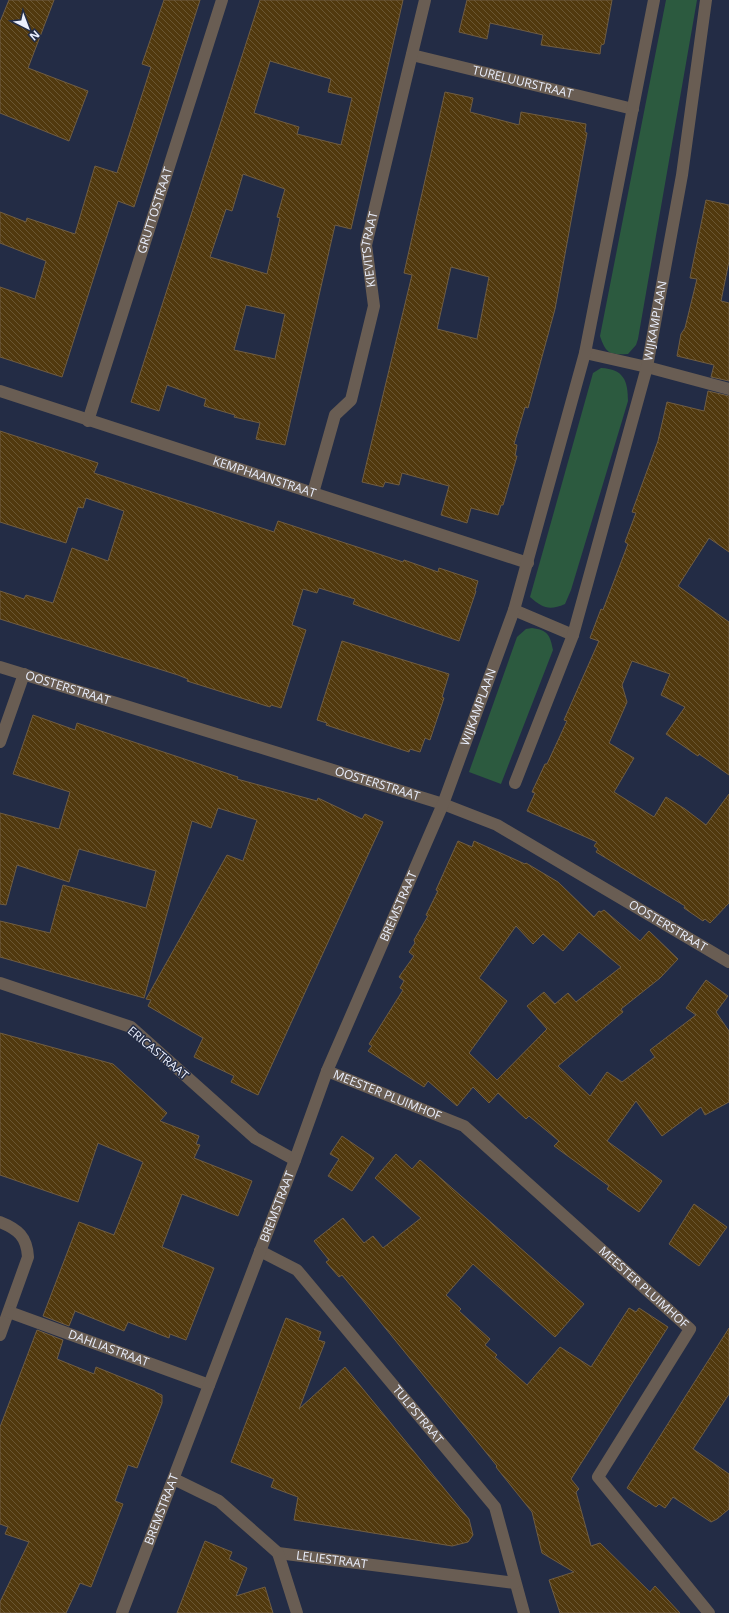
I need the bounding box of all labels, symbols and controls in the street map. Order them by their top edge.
north arrow [8,8,48,48]
text: N [27,27,43,44]
street label: TURELUURSTRAAT [471,61,575,102]
street label: GRUTTOSTRAAT [133,164,176,256]
street label: KIEVITSTRAAT [357,209,382,289]
street label: WIJKAMPLAAN [639,279,671,362]
street label: KEMPHAANSTRAAT [211,452,319,501]
street label: OOSTERSTRAAT [23,666,113,709]
street label: WIJKAMPLAAN [456,666,500,748]
street label: OOSTERSTRAAT [333,762,423,805]
street label: BREMSTRAAT [375,868,421,944]
street label: OOSTERSTRAAT [626,896,711,955]
street label: ERICASTRAAT [124,1022,193,1083]
street label: MEESTER PLUIMHOF [331,1065,444,1124]
street label: BREMSTRAAT [255,1168,298,1245]
street label: MEESTER PLUIMHOF [595,1242,692,1332]
street label: DAHLIASTRAAT [66,1325,152,1371]
street label: TULPSTRAAT [389,1381,448,1447]
street label: BREMSTRAAT [140,1471,183,1547]
street label: LELIESTRAAT [295,1546,369,1572]

